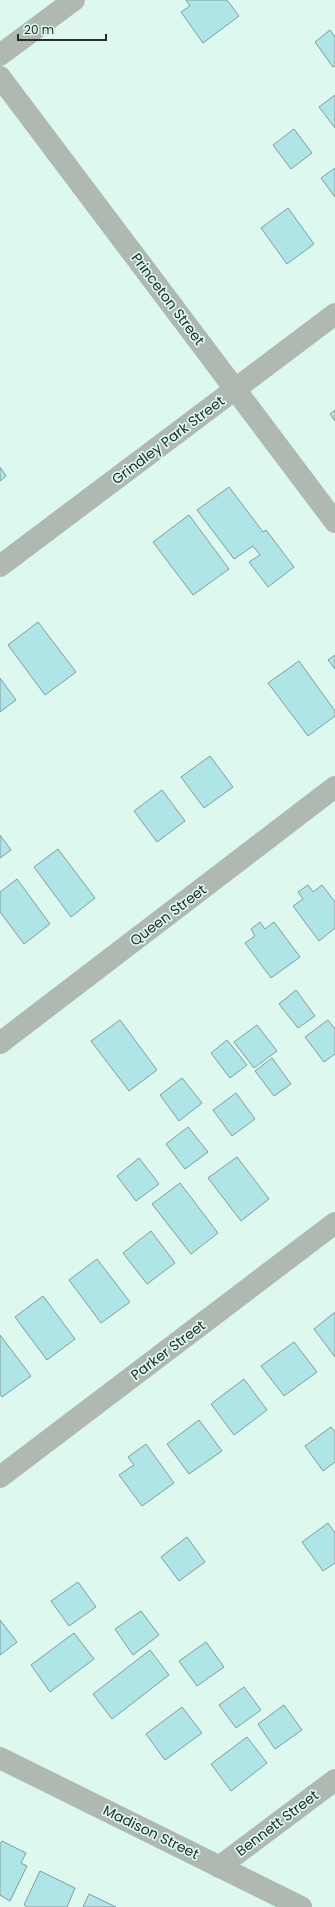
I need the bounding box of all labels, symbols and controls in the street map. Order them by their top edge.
scale bar [18,16,106,42]
text: 20 m [24,21,54,38]
street label: Princeton Street [127,249,209,349]
street label: Grindley Park Street [107,391,229,489]
street label: Queen Street [126,880,210,950]
street label: Parker Street [127,1315,209,1385]
street label: Bennett Street [232,1785,322,1861]
street label: Madison Street [100,1800,202,1864]

